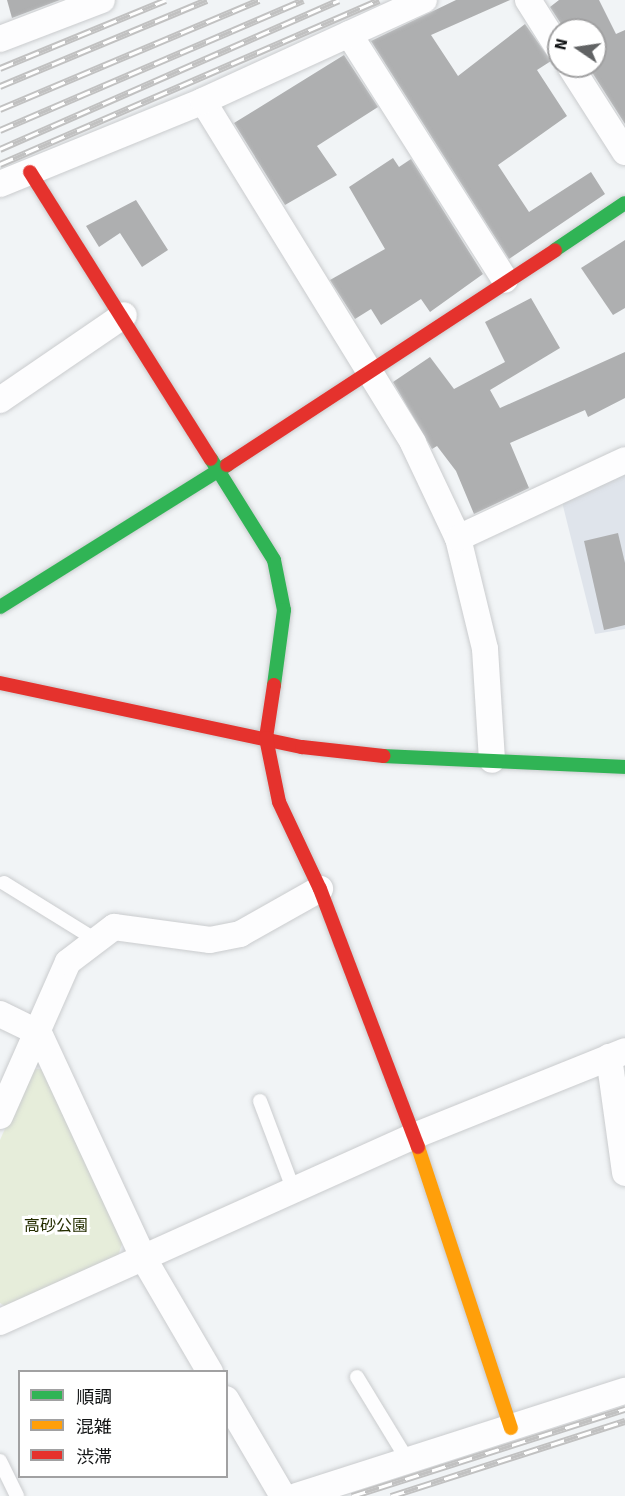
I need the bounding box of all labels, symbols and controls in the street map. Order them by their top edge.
north arrow [547,18,607,78]
text: N [550,37,572,52]
park label: 高砂公園 [24,1216,88,1236]
legend [18,1370,228,1478]
text: 順調 [76,1386,112,1408]
text: 混雑 [76,1416,112,1438]
text: 渋滞 [76,1446,112,1468]

